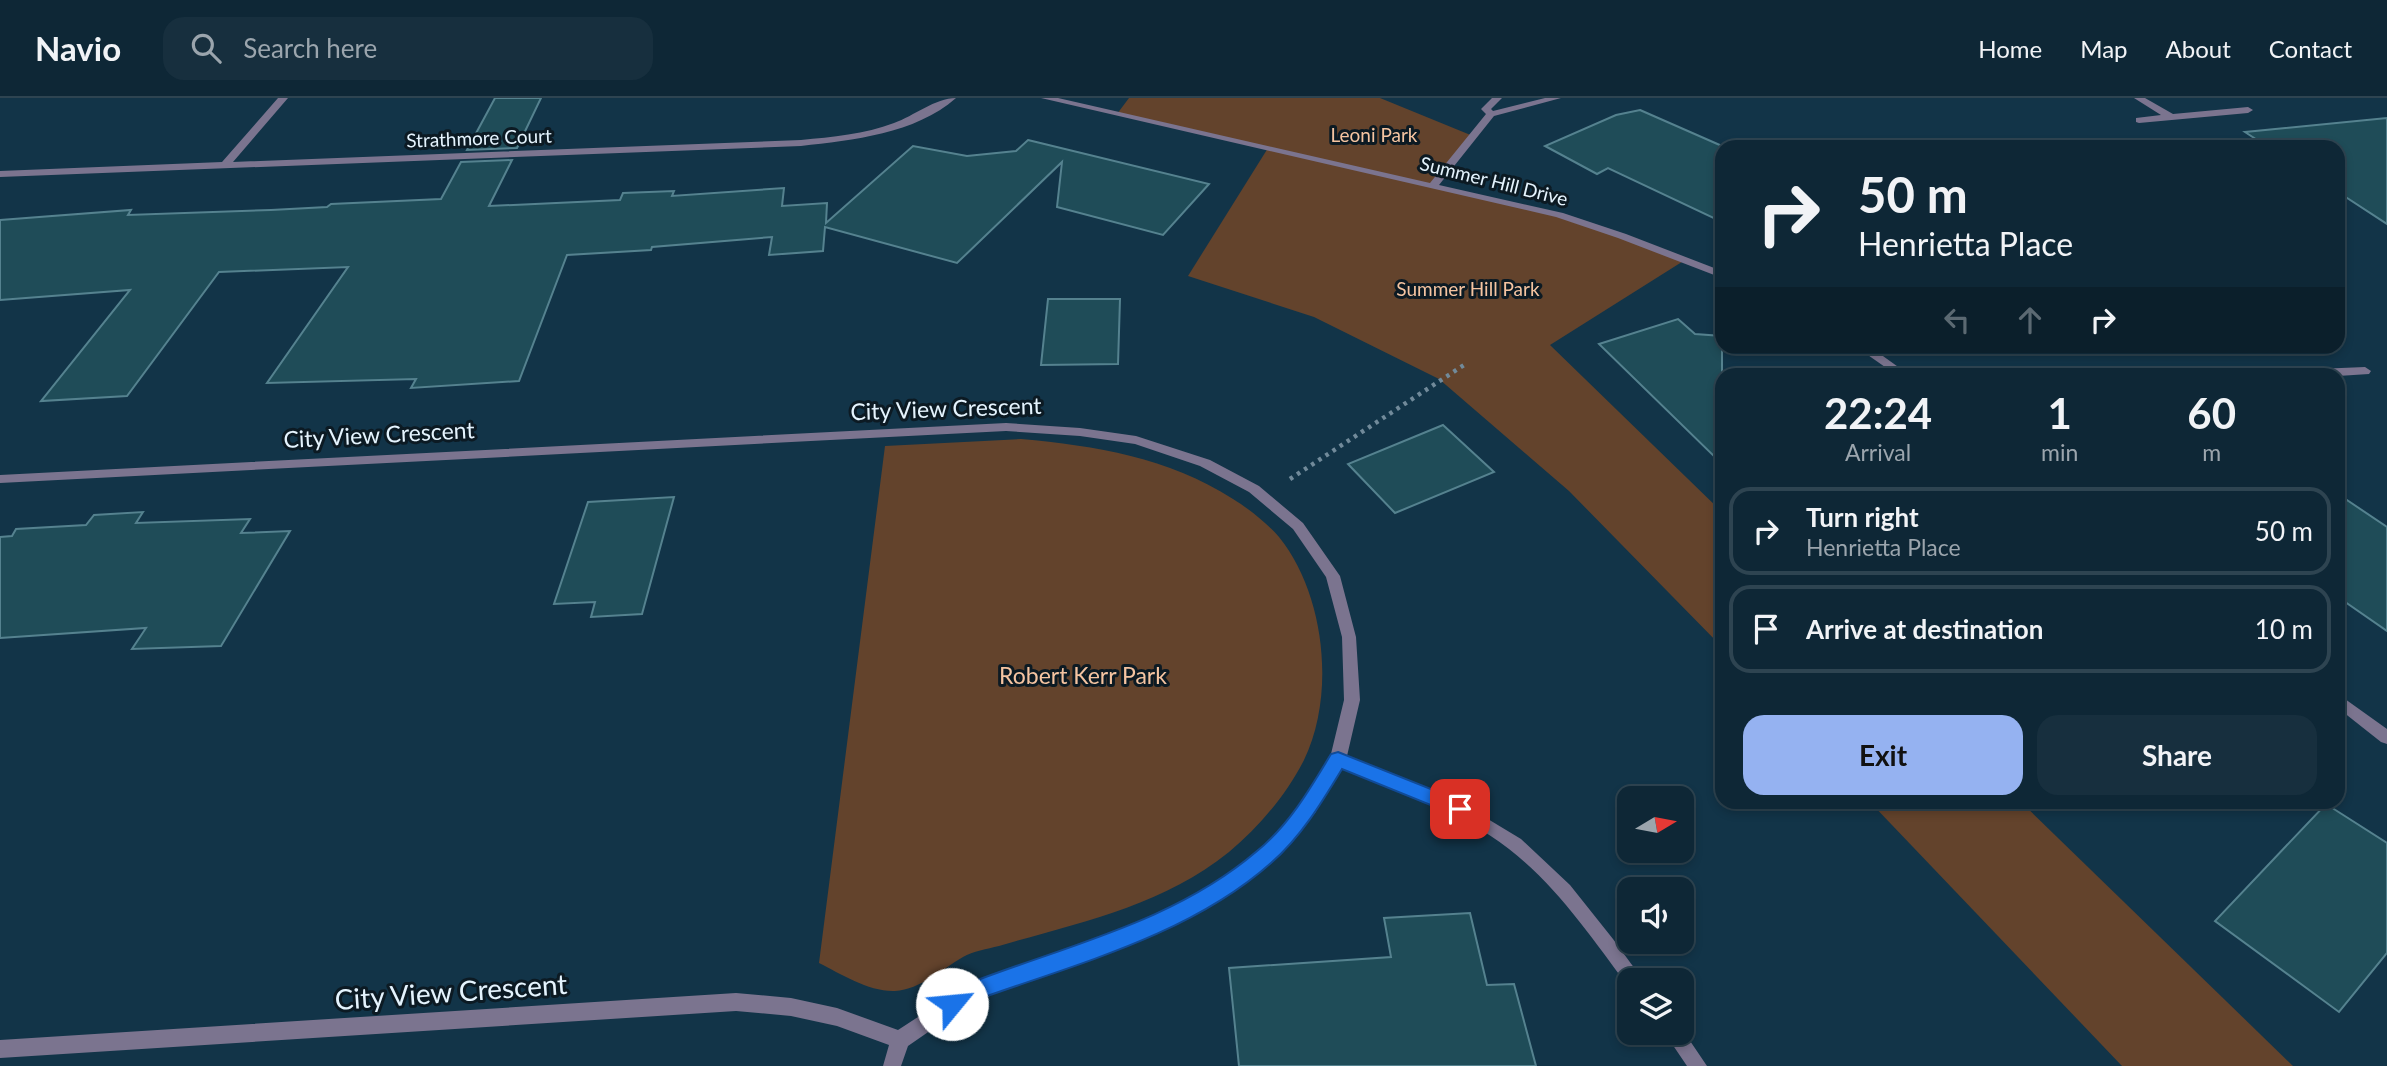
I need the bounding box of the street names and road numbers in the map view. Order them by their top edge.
street label: Strathmore Court [406,123,552,152]
street label: Summer Hill Drive [1418,151,1570,210]
street label: City View Crescent [850,391,1043,425]
street label: City View Crescent [283,415,476,453]
street label: City View Crescent [334,966,568,1016]

